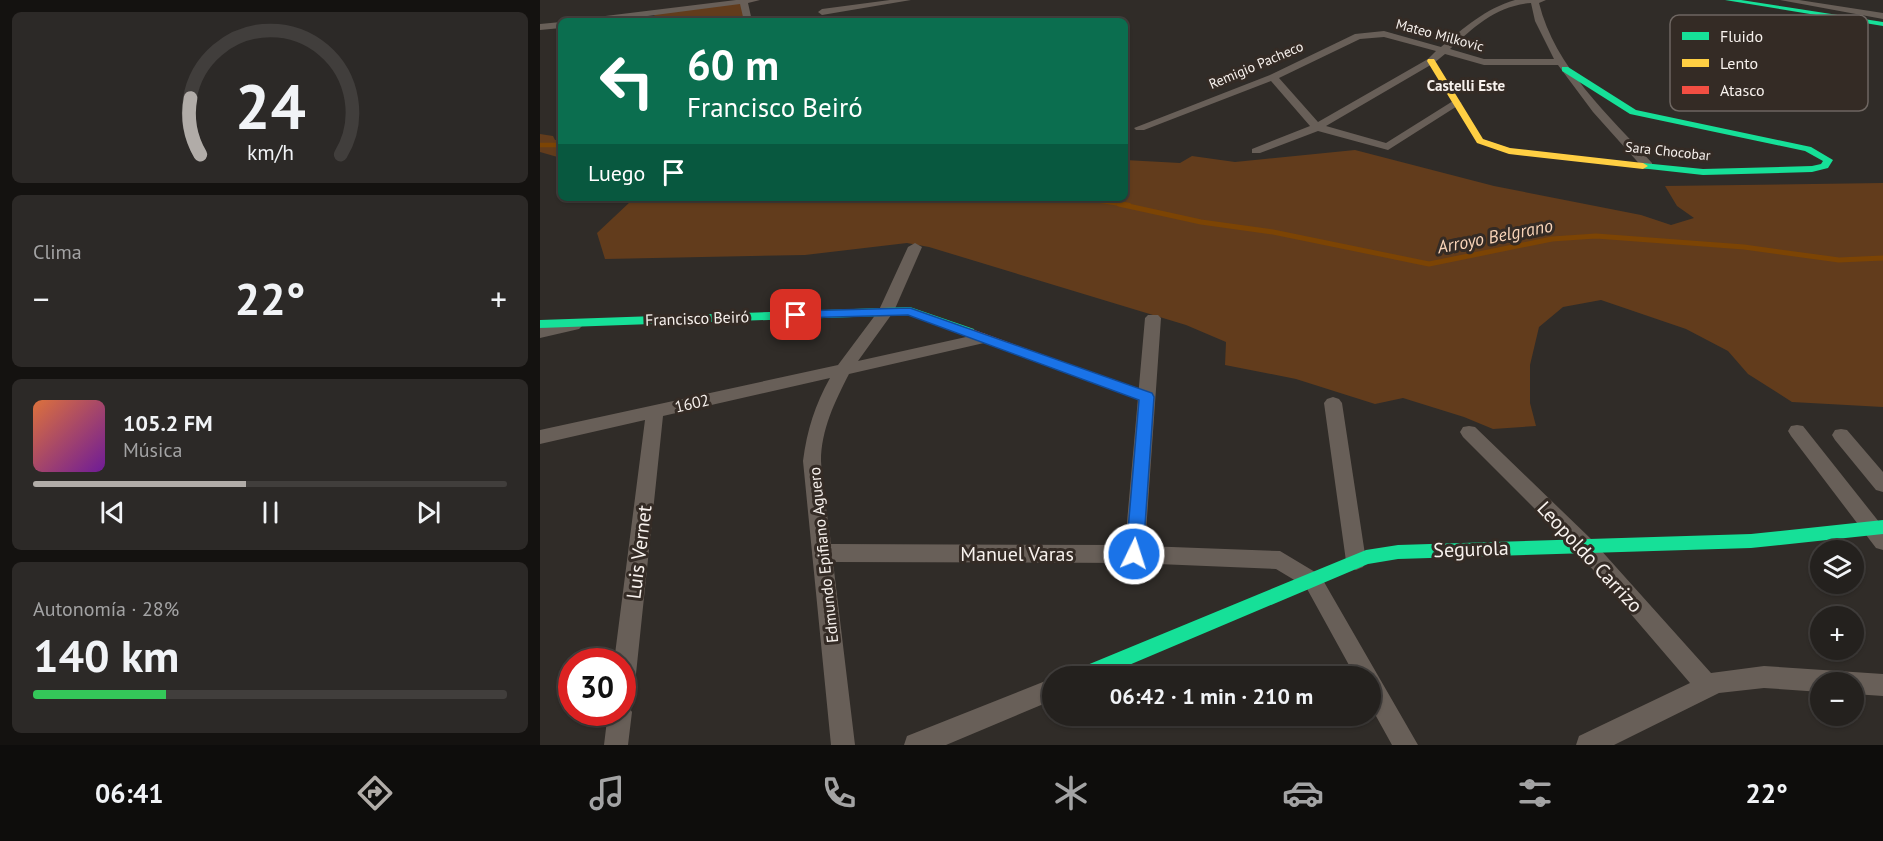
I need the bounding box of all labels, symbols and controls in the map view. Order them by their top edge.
street label: Mateo Milkovic [1394,15,1486,55]
legend [1670,15,1868,111]
text: Fluido [1720,26,1763,46]
text: 60 m [687,37,779,92]
street label: Remigio Pacheco [1206,37,1306,93]
icon: left [588,42,666,120]
text: Lento [1720,53,1758,73]
text: 24 [235,65,305,146]
district label: Castelli Este [1427,76,1506,95]
text: Atasco [1720,80,1765,100]
text: Francisco Beiró [687,90,863,124]
text: km/h [246,138,293,166]
street label: Sara Chocobar [1624,138,1712,164]
icon: arrive [657,156,690,189]
text: Luego [588,159,645,187]
water label: Arroyo Belgrano [1434,214,1555,259]
text: Clima [33,239,82,265]
text: 22° [235,269,305,327]
text: − [33,277,50,320]
text: + [490,277,507,320]
pin [770,289,821,340]
icon: arrive [779,298,812,331]
street label: Francisco Beiró [645,306,749,330]
street label: 1602 [673,389,711,417]
text: 105.2 FM [123,409,213,437]
text: Música [123,437,182,463]
street label: Edmundo Epifiano Aguero [804,466,842,644]
icon: previous [96,496,129,529]
icon: pause [254,496,287,529]
icon: next [412,496,445,529]
street label: Leopoldo Carrizo [1532,496,1648,618]
street label: Luis Vernet [620,503,658,600]
position arrow [1102,522,1166,586]
street label: Segurola [1433,535,1509,563]
map controls [1810,540,1864,726]
button: layers [1810,540,1864,594]
street label: Manuel Varas [960,541,1074,567]
text: Autonomía · 28% [33,596,179,622]
button: + [1810,606,1864,660]
text: 140 km [33,626,179,684]
speed limit sign: 30 [558,648,636,726]
button: − [1810,672,1864,726]
text: 06:42 · 1 min · 210 m [1110,682,1313,710]
icon: directions [354,772,396,814]
icon: music [586,772,628,814]
icon: phone [818,772,860,814]
icon: climate [1050,772,1092,814]
icon: car [1282,772,1324,814]
icon: filters [1514,772,1556,814]
text: 06:41 [95,776,164,810]
text: 22° [1746,776,1788,810]

